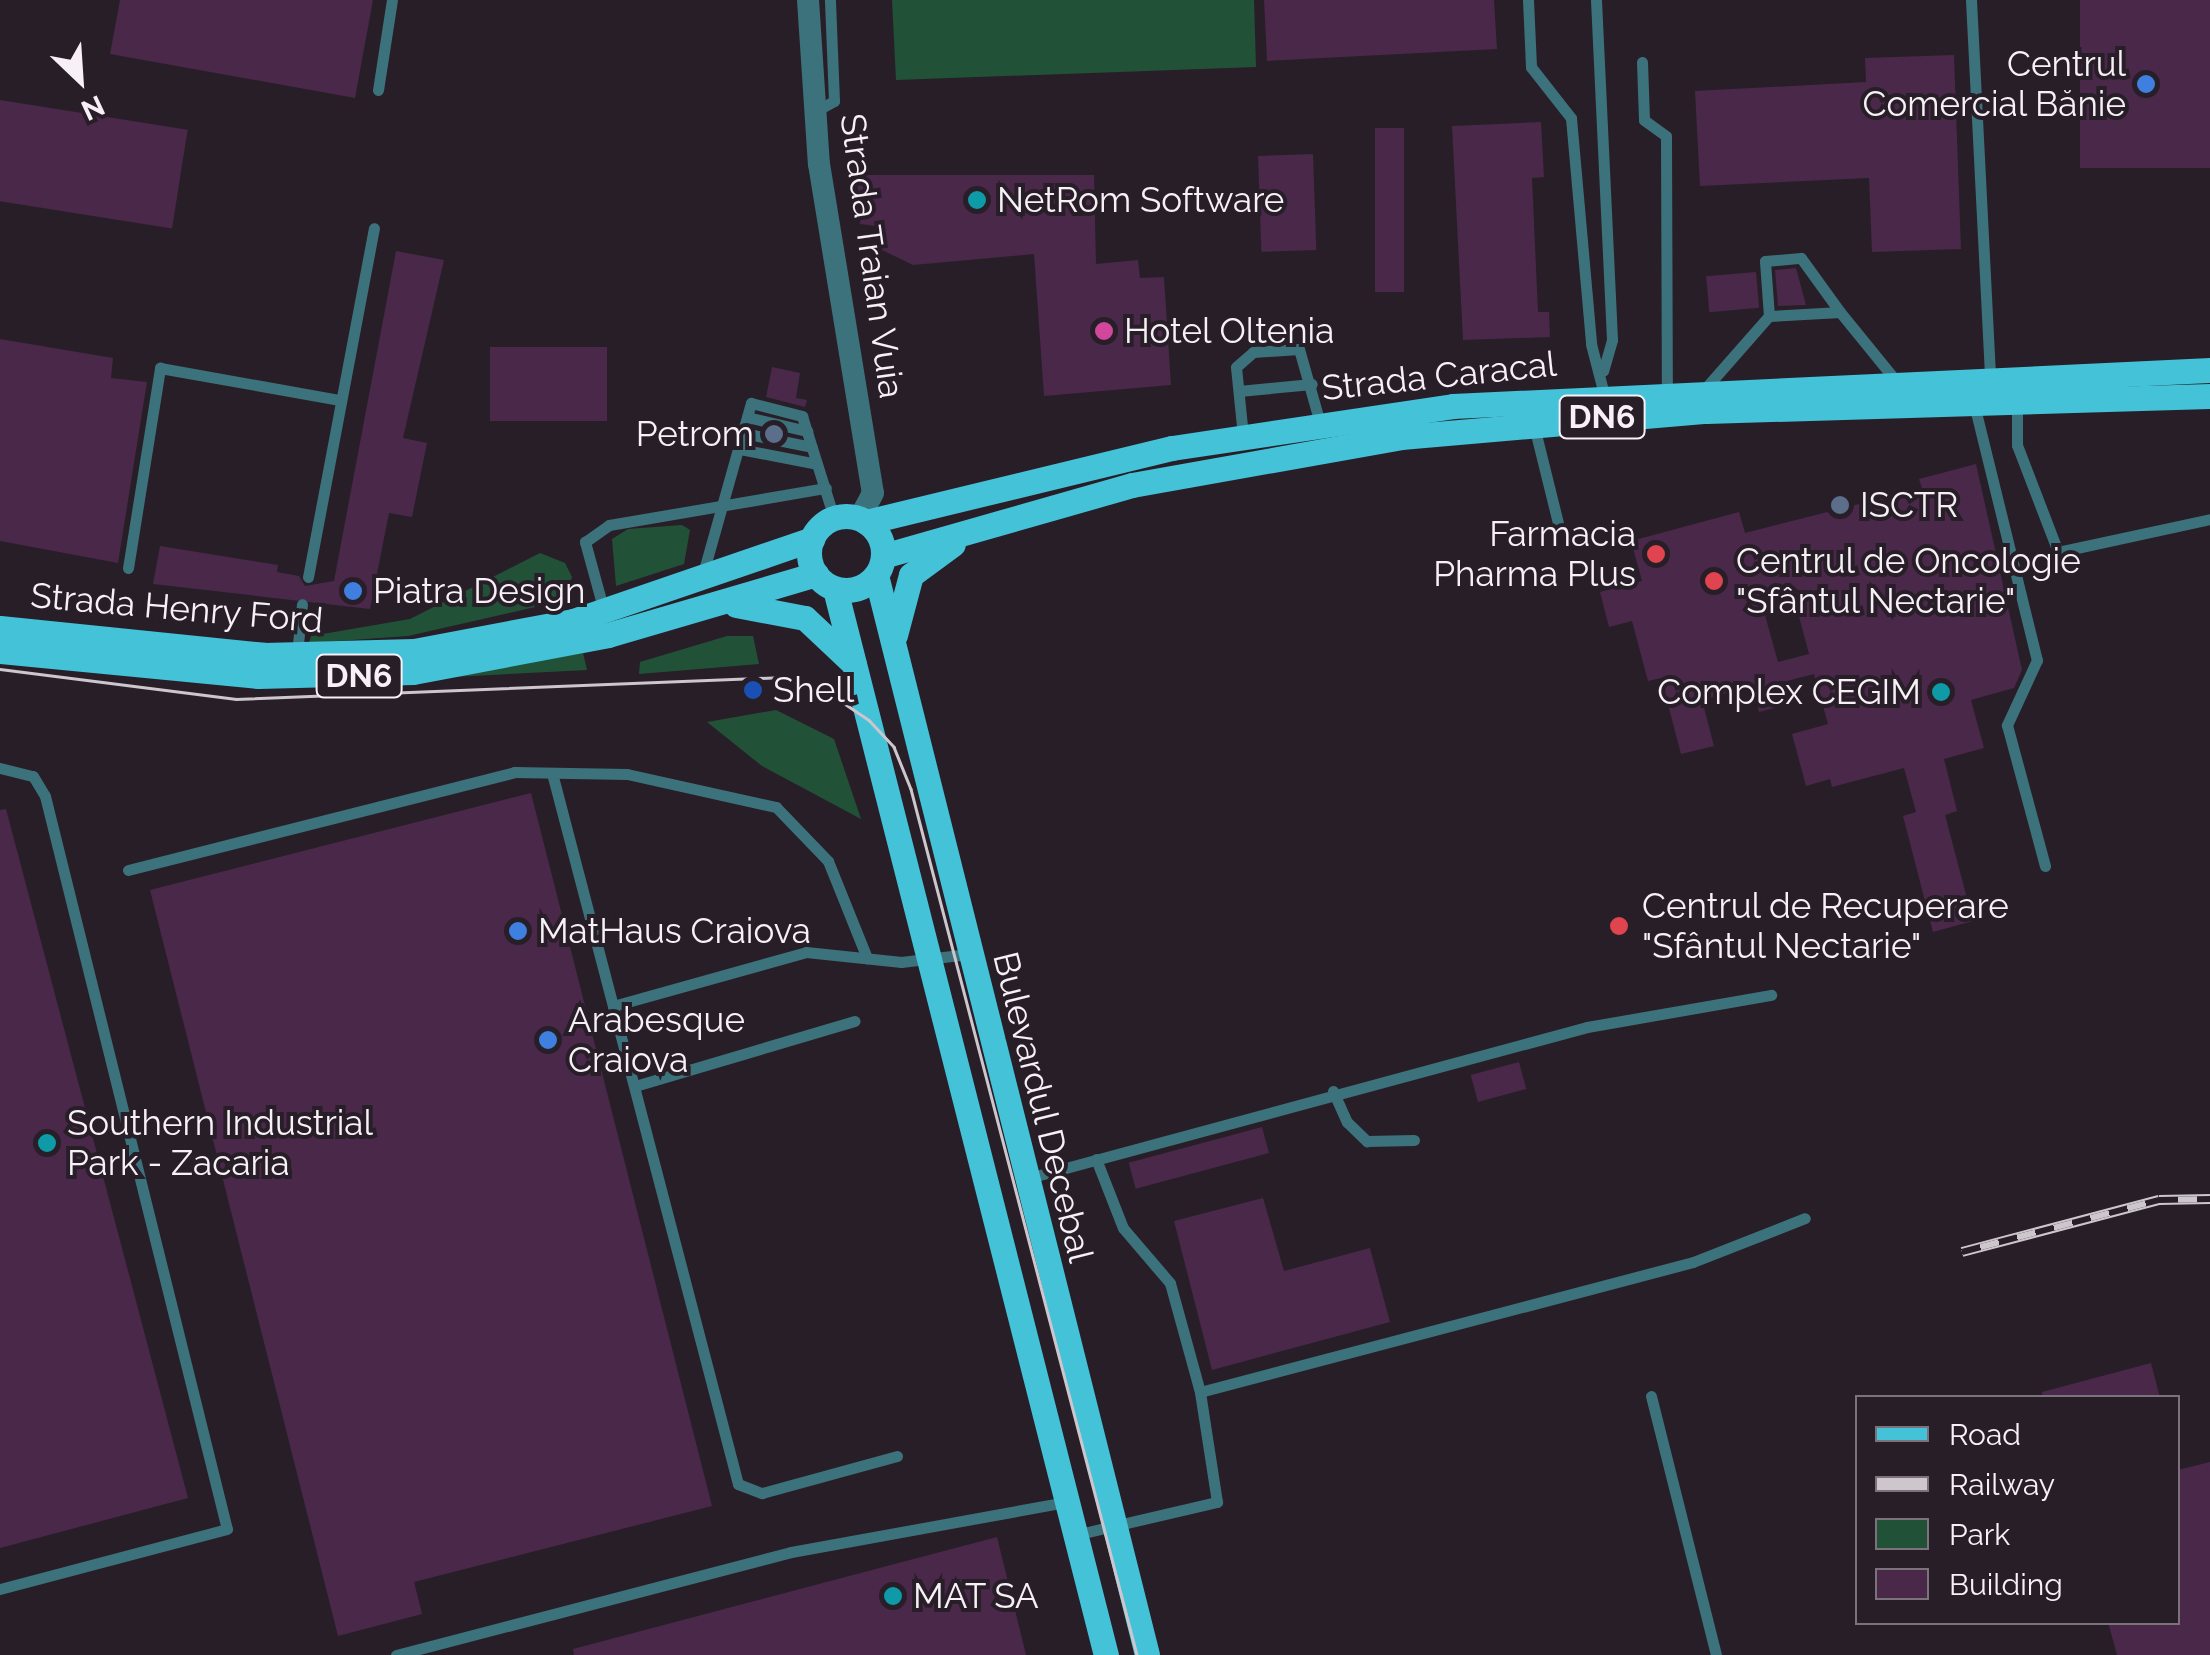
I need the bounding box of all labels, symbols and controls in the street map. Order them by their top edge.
north arrow [30,30,130,130]
place label: Centrul Comercial Bănie [1861,43,2126,125]
marker: Centrul Comercial Bănie [2135,73,2157,95]
text: N [76,88,110,127]
street label: Strada Traian Vuia [831,110,913,402]
place label: NetRom Software [997,179,1284,221]
marker: NetRom Software [966,189,988,211]
place label: Hotel Oltenia [1124,310,1335,352]
marker: Hotel Oltenia [1093,320,1115,342]
street label: Strada Caracal [1320,343,1558,409]
road number: DN6 [1557,390,1647,444]
place label: Petrom [636,413,754,455]
marker: Petrom [763,423,785,445]
place label: ISCTR [1860,484,1958,526]
marker: ISCTR [1829,494,1851,516]
place label: Farmacia Pharma Plus [1433,513,1636,595]
place label: Centrul de Oncologie "Sfântul Nectarie" [1736,540,2082,622]
marker: Farmacia Pharma Plus [1645,543,1667,565]
marker: Centrul de Oncologie "Sfântul Nectarie" [1701,568,1727,594]
place label: Piatra Design [373,570,585,612]
street label: Strada Henry Ford [29,574,325,642]
marker: Piatra Design [342,580,364,602]
road number: DN6 [314,649,404,703]
place label: Shell [773,669,854,711]
place label: Complex CEGIM [1657,671,1921,713]
marker: Shell [742,679,764,701]
marker: Complex CEGIM [1930,681,1952,703]
place label: Centrul de Recuperare "Sfântul Nectarie" [1642,885,2010,967]
place label: MatHaus Craiova [538,910,811,952]
marker: Centrul de Recuperare "Sfântul Nectarie" [1606,913,1632,939]
marker: MatHaus Craiova [507,920,529,942]
street label: Bulevardul Decebal [984,947,1102,1267]
place label: Arabesque Craiova [568,999,745,1081]
marker: Arabesque Craiova [537,1029,559,1051]
place label: Southern Industrial Park - Zacaria [67,1102,373,1184]
marker: Southern Industrial Park - Zacaria [36,1132,58,1154]
legend [1855,1395,2180,1625]
text: Road [1949,1417,2021,1452]
text: Railway [1949,1467,2055,1502]
text: Park [1949,1517,2010,1552]
text: Building [1949,1567,2063,1602]
place label: MAT SA [913,1575,1040,1617]
marker: MAT SA [882,1585,904,1607]

